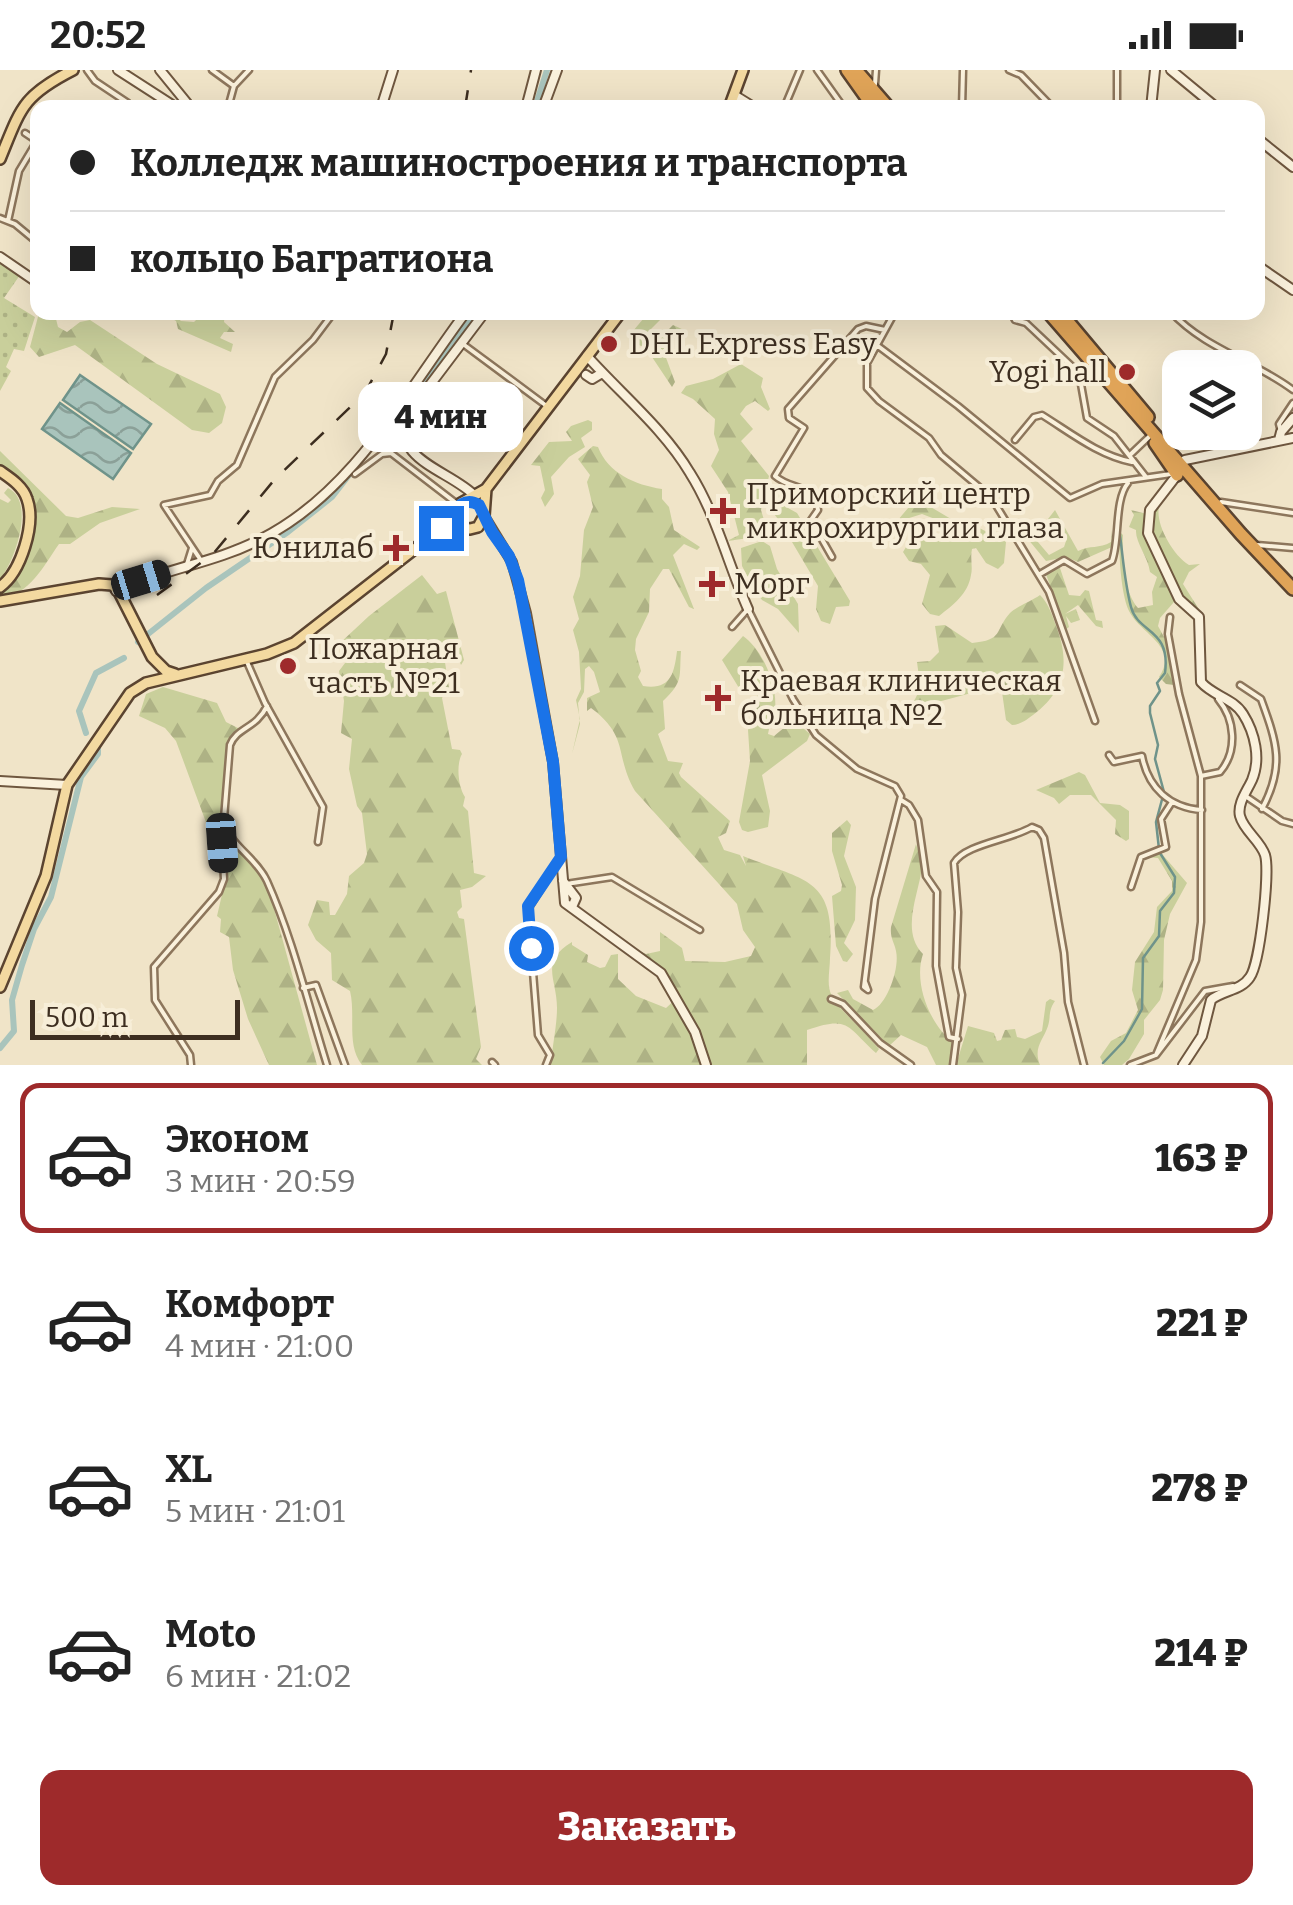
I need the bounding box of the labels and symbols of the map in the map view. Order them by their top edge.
place label: DHL Express Easy [629,326,877,362]
marker: DHL Express Easy [598,333,620,355]
place label: Yogi hall [989,354,1107,390]
marker: Yogi hall [1116,361,1138,383]
callout: 4 мин [358,383,524,453]
place label: Приморский центр микрохирургии глаза [746,476,1064,546]
marker: Приморский центр микрохирургии глаза [710,498,736,524]
route end [419,506,464,551]
place label: Юнилаб [252,530,374,566]
marker: Юнилаб [383,535,409,561]
car [108,557,174,603]
place label: Морг [734,566,810,602]
marker: Морг [699,571,725,597]
place label: Пожарная часть №21 [307,631,460,701]
marker: Пожарная часть №21 [277,655,299,677]
place label: Краевая клиническая больница №2 [740,663,1062,733]
marker: Краевая клиническая больница №2 [705,685,731,711]
car [205,812,239,874]
route start [509,926,554,971]
scale bar [30,995,240,1040]

